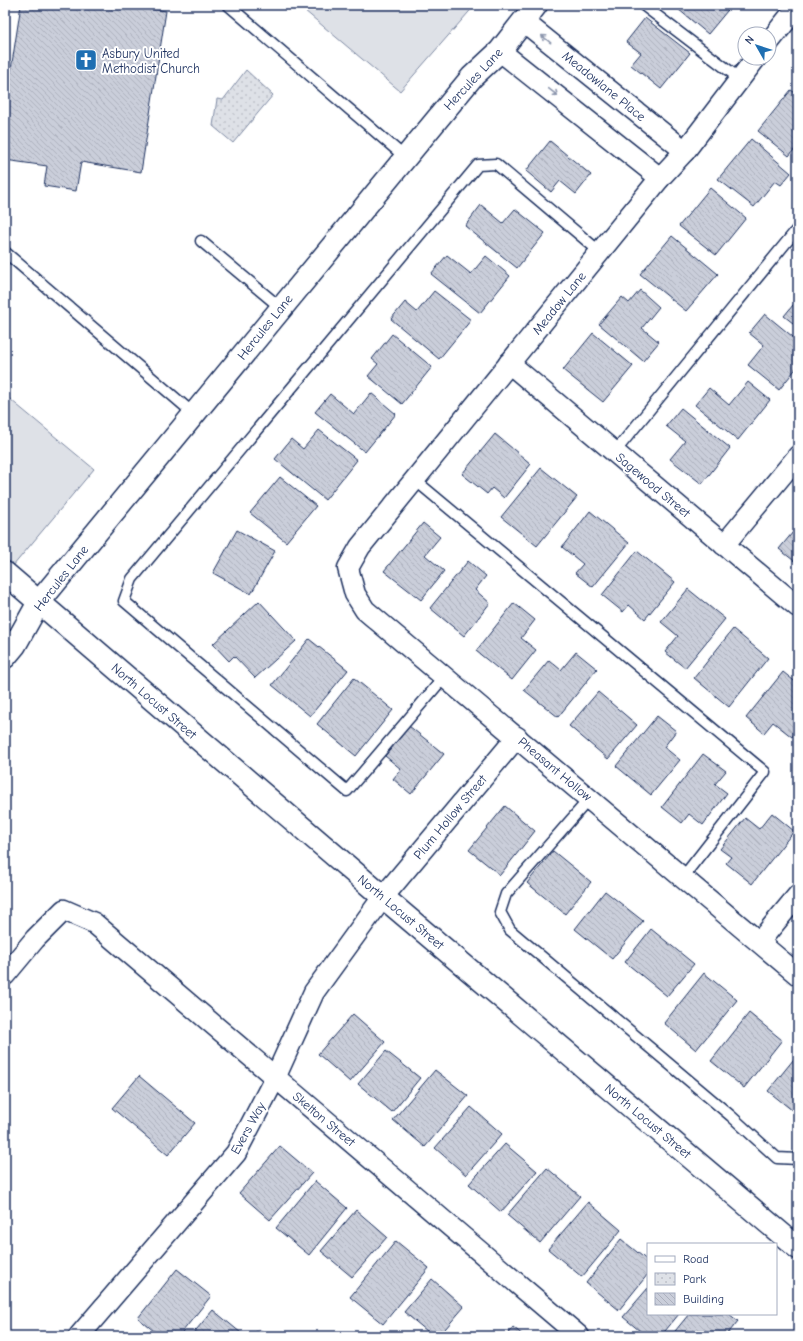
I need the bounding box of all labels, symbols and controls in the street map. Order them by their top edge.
north arrow [737,26,777,66]
text: N [742,33,757,47]
one-way arrow [540,34,551,43]
street label: Hercules Lane [440,45,506,113]
place label: Asbury United Methodist Church [102,46,200,76]
church icon: Asbury United Methodist Church [73,47,99,73]
street label: Meadowlane Place [559,48,649,124]
one-way arrow [547,88,558,97]
street label: Meadow Lane [529,268,589,337]
street label: Hercules Lane [234,291,296,363]
street label: Sagewood Street [613,450,694,521]
street label: Hercules Lane [31,542,92,614]
street label: North Locust Street [108,660,201,743]
street label: Pheasant Hollow [515,734,595,804]
street label: Plum Hollow Street [410,771,490,862]
street label: North Locust Street [355,872,448,953]
street label: North Locust Street [602,1081,695,1162]
street label: Skelton Street [290,1089,359,1150]
street label: Evers Way [228,1099,269,1157]
legend [647,1243,777,1315]
text: Road [683,1252,709,1266]
text: Park [683,1272,706,1286]
text: Building [683,1292,724,1306]

